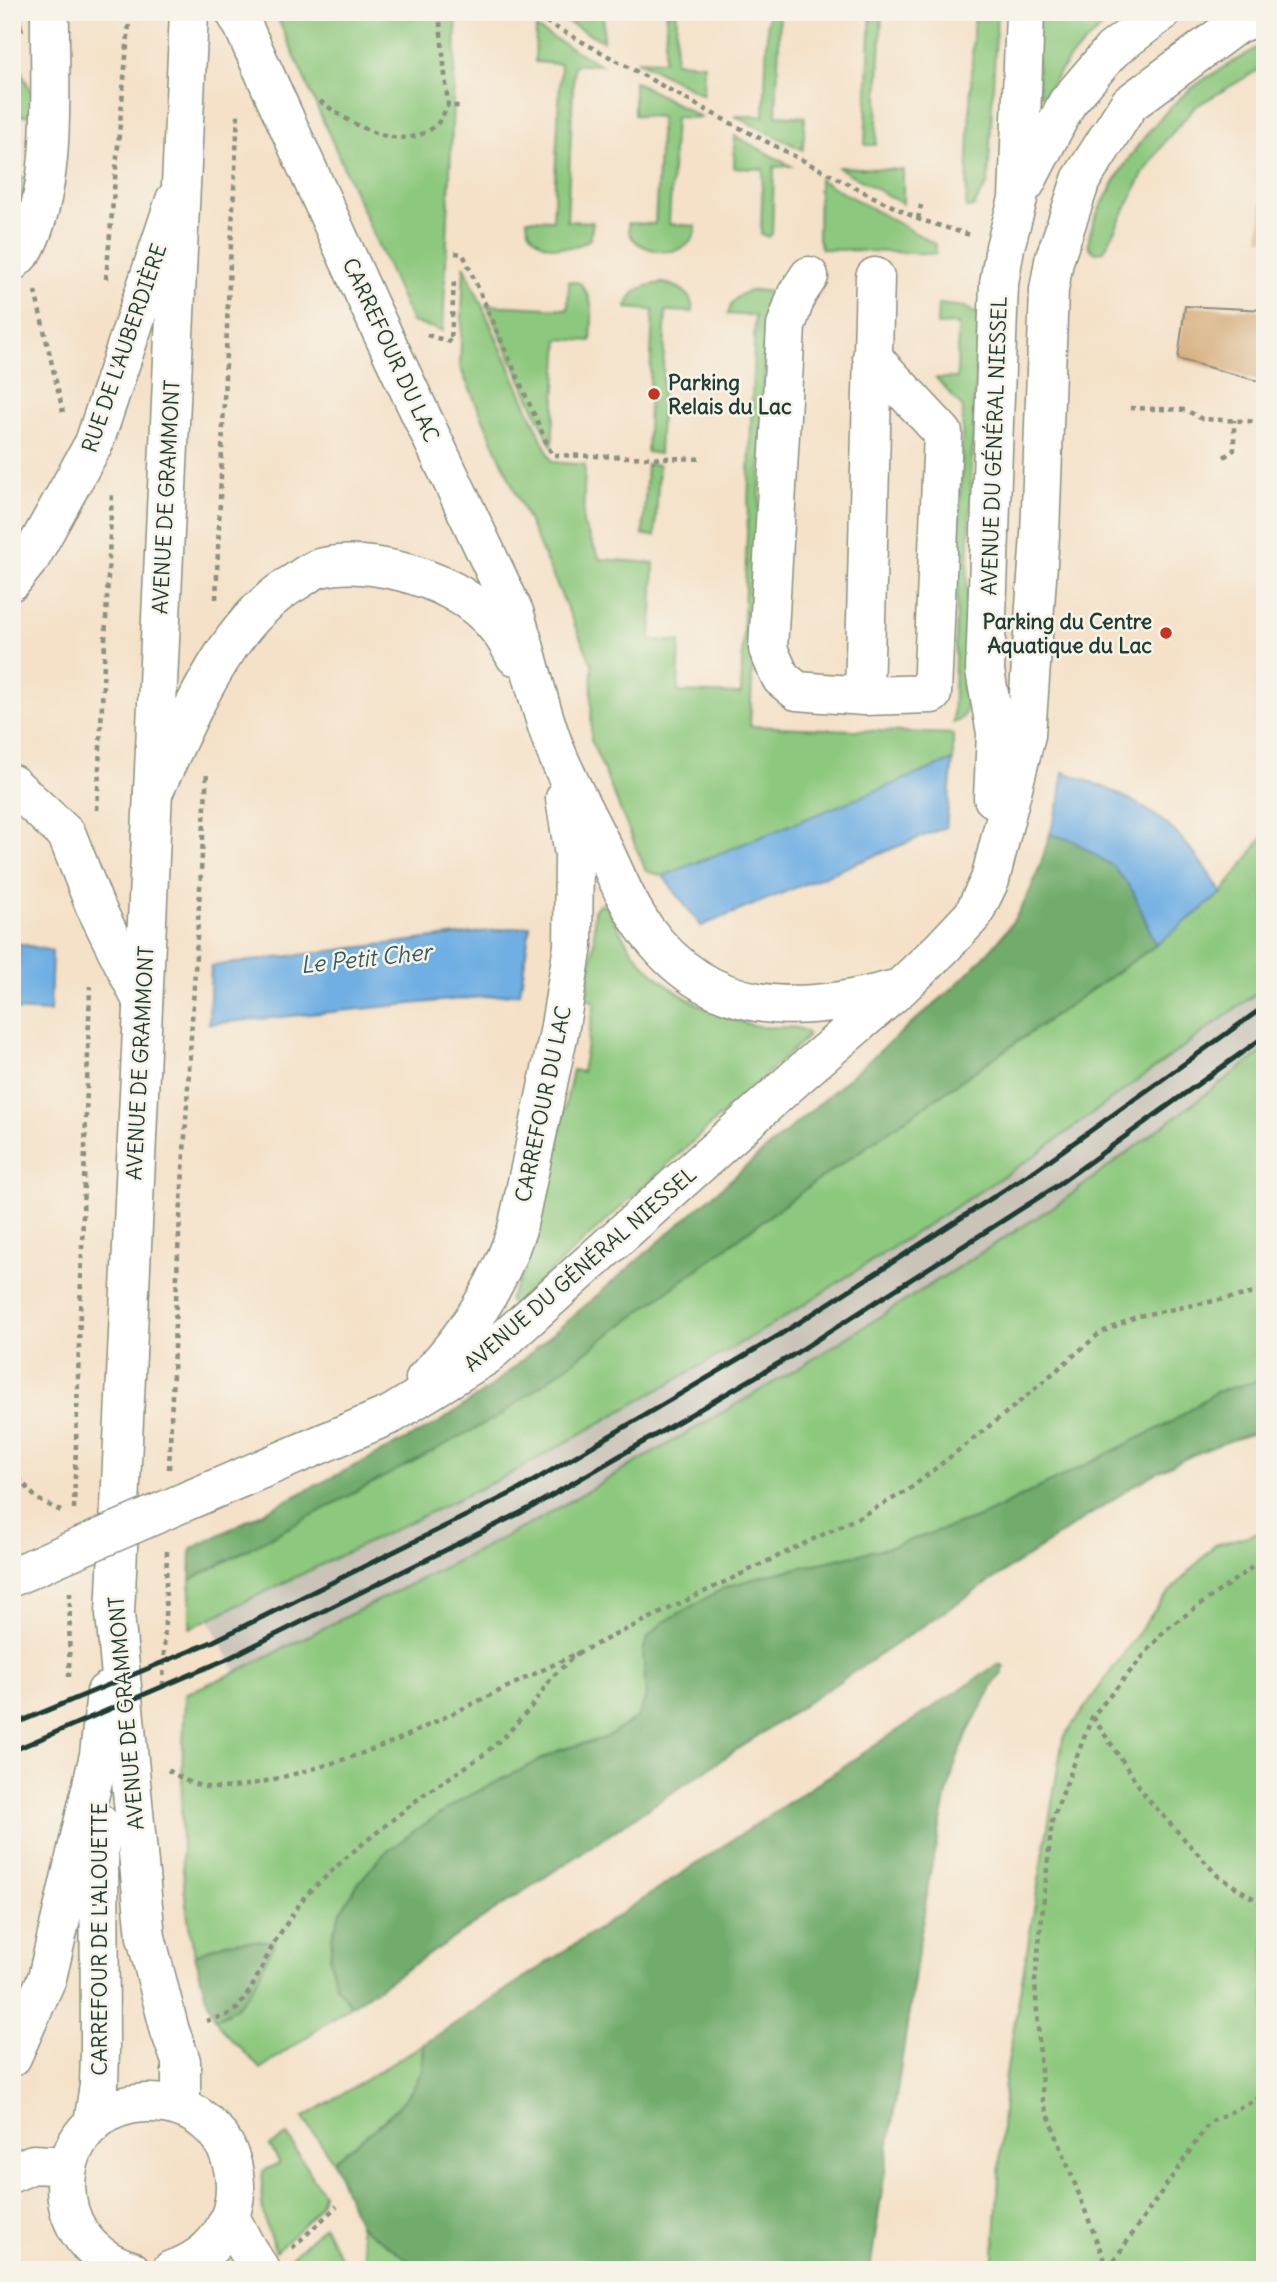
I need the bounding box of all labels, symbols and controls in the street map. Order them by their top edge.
street label: RUE DE L'AUBERDIÈRE [76,240,172,456]
street label: CARREFOUR DU LAC [337,254,446,446]
street label: AVENUE DU GÉNÉRAL NIESSEL [975,296,1013,596]
place label: Parking Relais du Lac [668,369,792,420]
street label: AVENUE DE GRAMMONT [146,379,186,615]
marker: Parking Relais du Lac [646,386,662,402]
place label: Parking du Centre Aquatique du Lac [983,608,1152,659]
marker: Parking du Centre Aquatique du Lac [1158,625,1174,641]
water label: Le Petit Cher [299,936,435,979]
street label: AVENUE DE GRAMMONT [120,945,160,1181]
street label: CARREFOUR DU LAC [509,1003,577,1205]
street label: AVENUE DU GÉNÉRAL NIESSEL [458,1161,702,1377]
street label: AVENUE DE GRAMMONT [102,1595,150,1831]
street label: CARREFOUR DE L'ALOUETTE [86,1802,113,2076]

